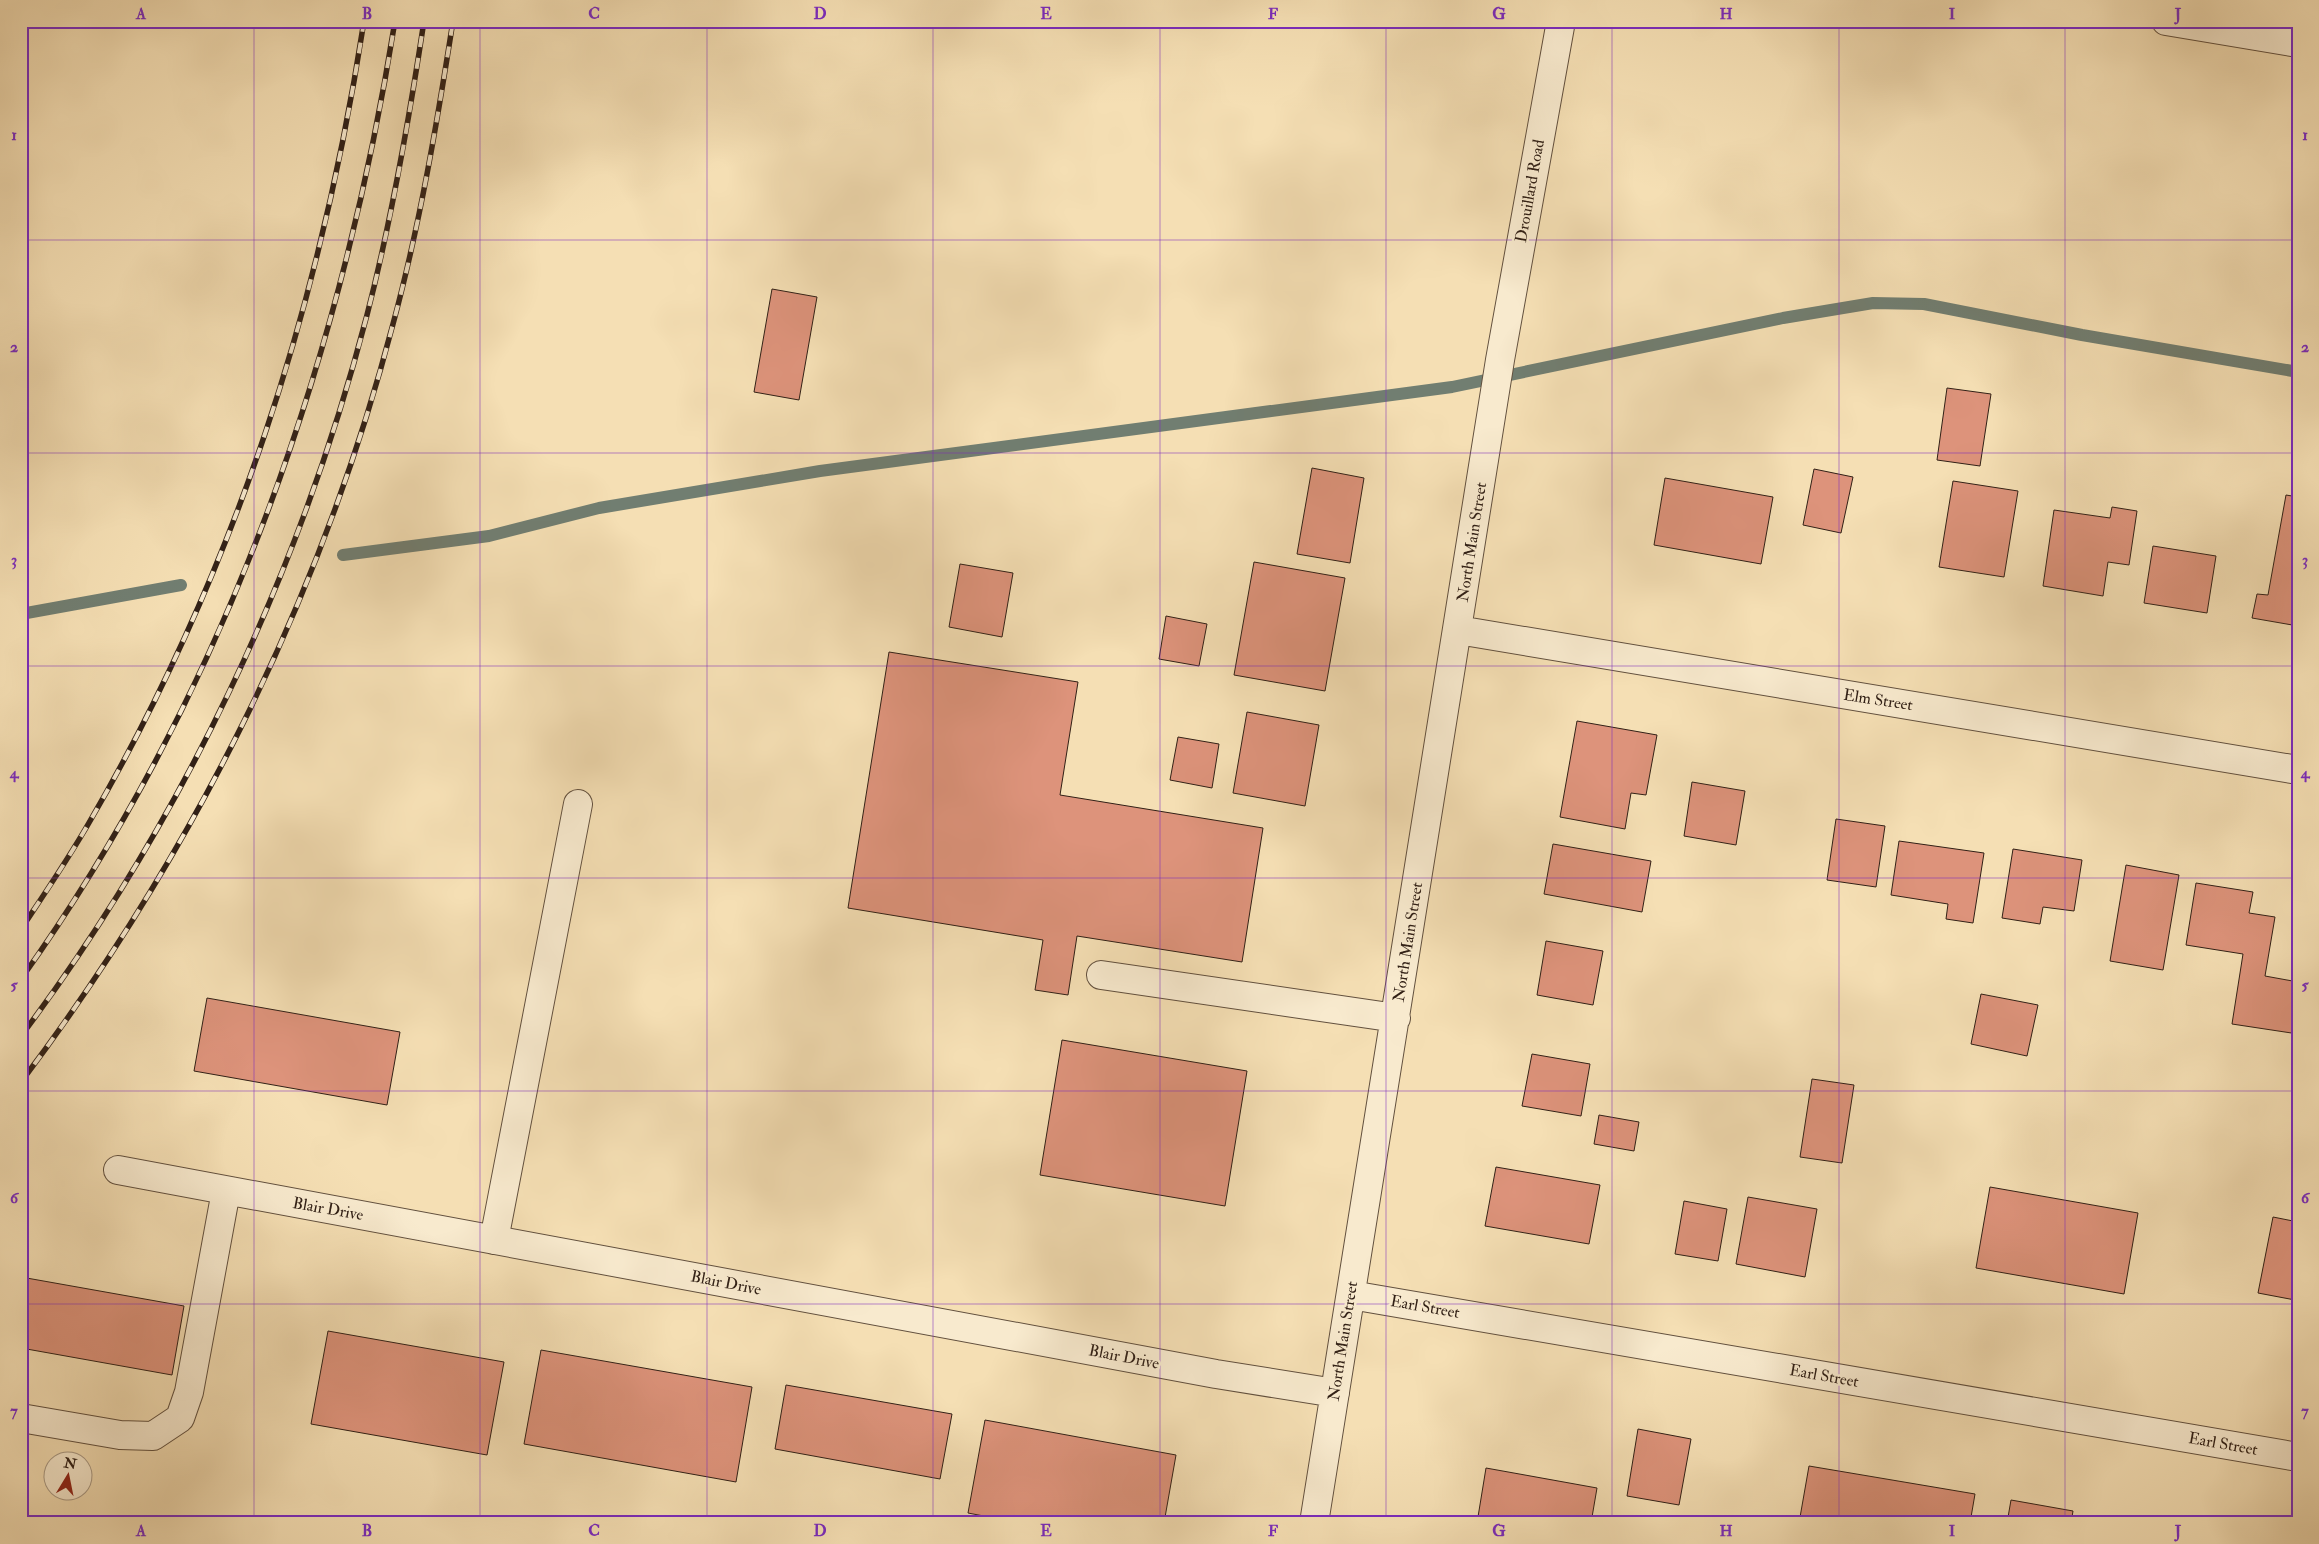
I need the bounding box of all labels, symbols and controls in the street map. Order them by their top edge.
text: A [135,4,147,24]
text: B [362,4,372,24]
text: C [588,4,600,24]
text: D [813,4,827,24]
text: E [1040,4,1052,24]
text: F [1268,4,1278,24]
text: G [1492,4,1506,24]
text: H [1719,4,1733,24]
text: I [1949,4,1956,24]
text: J [2174,4,2182,25]
text: 1 [11,125,17,145]
text: 1 [2302,125,2308,145]
street label: Drouillard Road [1511,138,1549,244]
text: 2 [10,337,18,357]
text: 2 [2301,337,2309,357]
street label: North Main Street [1453,481,1491,603]
text: 3 [11,550,17,570]
text: 3 [2302,550,2308,570]
street label: Elm Street [1842,685,1914,715]
text: 4 [9,763,20,783]
text: 4 [2300,763,2311,783]
street label: North Main Street [1389,881,1427,1003]
text: 5 [10,975,18,995]
text: 5 [2301,975,2309,995]
text: 6 [10,1188,20,1208]
text: 6 [2301,1188,2311,1208]
street label: Blair Drive [291,1193,365,1225]
street label: Blair Drive [689,1266,763,1300]
street label: North Main Street [1324,1280,1362,1402]
street label: Earl Street [1389,1291,1461,1323]
street label: Blair Drive [1087,1340,1161,1374]
street label: Earl Street [1788,1360,1860,1392]
text: 7 [10,1401,18,1421]
text: 7 [2301,1401,2309,1421]
street label: Earl Street [2187,1428,2259,1460]
north arrow [42,1452,92,1502]
text: N [62,1454,78,1473]
text: A [135,1521,147,1541]
text: B [362,1521,372,1541]
text: C [588,1521,600,1541]
text: D [813,1521,827,1541]
text: E [1040,1521,1052,1541]
text: F [1268,1521,1278,1541]
text: G [1492,1521,1506,1541]
text: H [1719,1521,1733,1541]
text: I [1949,1521,1956,1541]
text: J [2174,1521,2182,1542]

